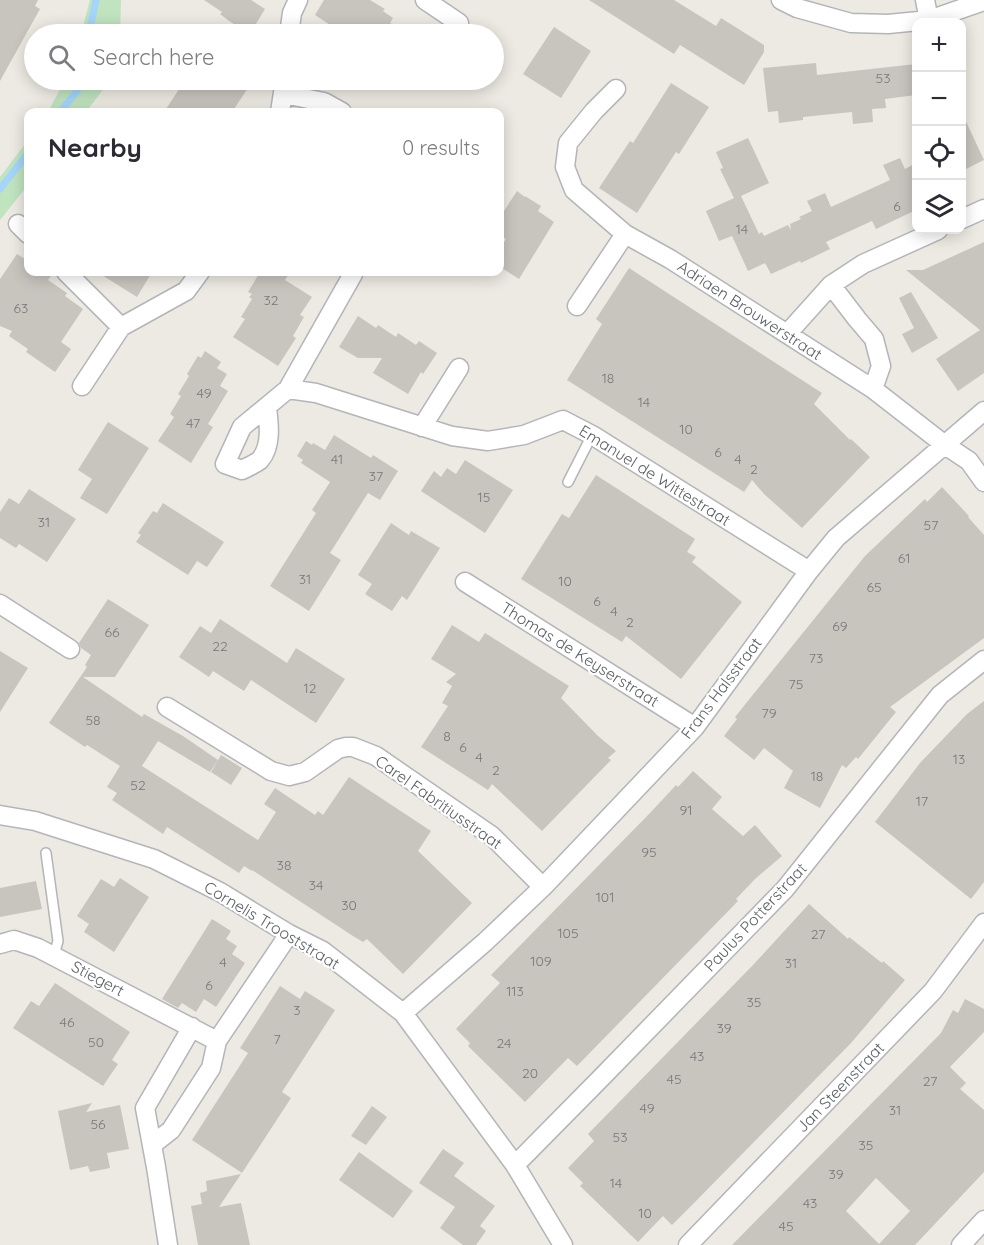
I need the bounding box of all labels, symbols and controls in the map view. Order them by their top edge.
map controls [912,18,966,234]
button: + [912,18,966,72]
search box [24,24,504,90]
icon: search [45,41,78,74]
text: Search here [93,43,214,71]
house number: 53 [876,69,890,87]
button: − [912,72,966,126]
button: locate [912,126,966,180]
text: Nearby [48,131,142,164]
text: 0 results [402,135,480,160]
button: layers [912,180,966,234]
house number: 6 [893,197,901,215]
house number: 14 [736,220,748,238]
street label: Adriaen Brouwerstraat [674,256,826,364]
house number: 32 [263,291,279,309]
house number: 63 [14,299,28,317]
house number: 18 [602,369,614,387]
house number: 49 [197,384,212,402]
house number: 14 [638,393,650,411]
house number: 47 [186,414,200,432]
street label: Emanuel de Wittestraat [576,420,734,530]
house number: 10 [679,420,693,438]
house number: 6 [714,443,722,461]
house number: 41 [331,450,343,468]
house number: 4 [734,450,742,468]
house number: 2 [750,460,758,478]
house number: 37 [369,467,383,485]
house number: 15 [478,488,490,506]
house number: 31 [38,513,50,531]
house number: 57 [924,516,938,534]
house number: 61 [898,549,910,567]
house number: 31 [299,570,311,588]
house number: 10 [558,572,572,590]
house number: 65 [866,578,882,596]
house number: 6 [593,592,601,610]
street label: Thomas de Keyserstraat [497,597,663,711]
house number: 4 [610,602,618,620]
house number: 2 [626,613,634,631]
house number: 69 [832,617,848,635]
house number: 66 [104,623,120,641]
street label: Frans Halsstraat [676,633,766,743]
house number: 22 [212,637,228,655]
house number: 73 [809,649,823,667]
house number: 75 [789,675,803,693]
house number: 12 [304,679,317,697]
house number: 79 [762,704,777,722]
house number: 58 [85,711,101,729]
house number: 8 [443,727,451,745]
house number: 6 [459,738,467,756]
house number: 4 [475,748,483,766]
house number: 13 [953,750,965,768]
street label: Carel Fabritiusstraat [372,751,506,853]
house number: 2 [492,761,500,779]
house number: 18 [811,767,823,785]
house number: 52 [130,776,146,794]
house number: 17 [916,792,928,810]
house number: 91 [679,801,693,819]
house number: 95 [641,843,657,861]
house number: 38 [277,856,291,874]
street label: Paulus Potterstraat [699,858,811,976]
house number: 34 [309,876,323,894]
street label: Cornelis Trooststraat [201,877,343,973]
house number: 101 [596,888,614,906]
house number: 30 [341,896,357,914]
house number: 105 [557,924,579,942]
house number: 27 [811,925,825,943]
house number: 109 [530,952,552,970]
house number: 4 [219,953,227,971]
house number: 31 [785,954,797,972]
street label: Stiegert [68,956,128,1000]
house number: 6 [205,976,213,994]
house number: 113 [506,982,524,1000]
house number: 35 [747,993,761,1011]
house number: 3 [293,1001,301,1019]
house number: 46 [60,1013,75,1031]
house number: 39 [716,1019,732,1037]
house number: 7 [273,1030,281,1048]
house number: 50 [88,1033,104,1051]
house number: 24 [497,1034,511,1052]
street label: Jan Steenstraat [792,1038,888,1136]
house number: 43 [690,1047,704,1065]
house number: 20 [522,1064,538,1082]
house number: 45 [666,1070,682,1088]
house number: 27 [923,1072,937,1090]
house number: 49 [640,1099,655,1117]
house number: 31 [889,1101,901,1119]
house number: 56 [90,1115,106,1133]
house number: 53 [613,1128,627,1146]
house number: 35 [859,1136,873,1154]
house number: 39 [828,1165,844,1183]
house number: 14 [610,1174,622,1192]
house number: 43 [803,1194,817,1212]
house number: 10 [638,1204,652,1222]
house number: 45 [778,1217,794,1235]

